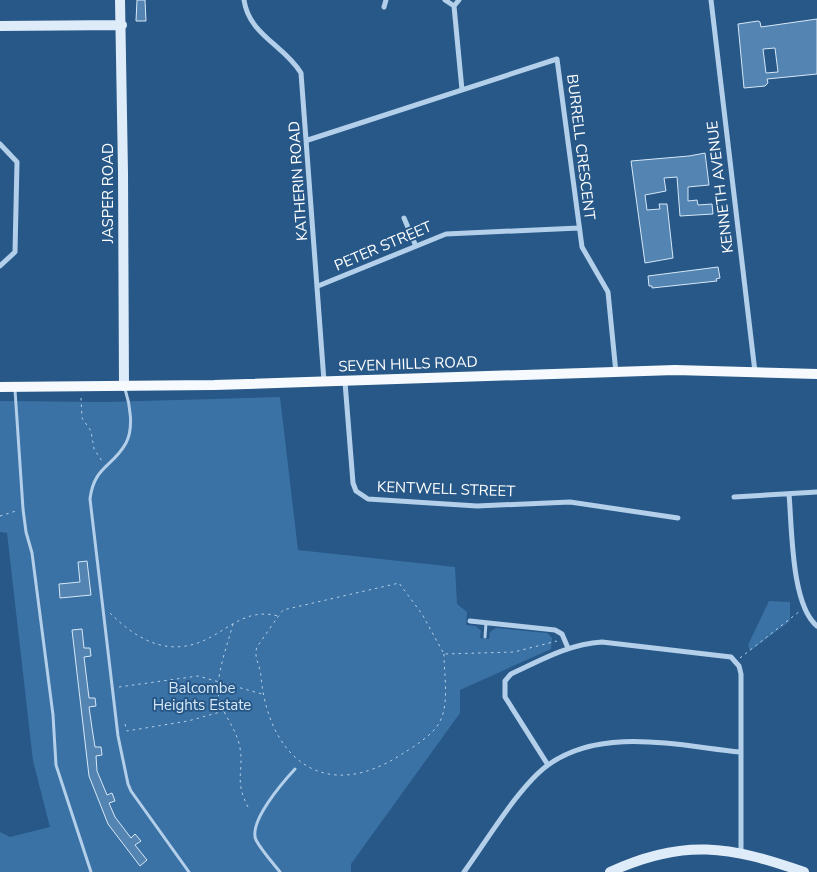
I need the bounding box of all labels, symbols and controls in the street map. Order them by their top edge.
street label: BURRELL CRESCENT [562,73,600,221]
street label: KATHERIN ROAD [284,120,312,242]
street label: KENNETH AVENUE [702,120,738,254]
street label: JASPER ROAD [98,143,118,244]
street label: PETER STREET [331,216,435,276]
street label: SEVEN HILLS ROAD [338,352,478,376]
street label: KENTWELL STREET [377,477,515,501]
park label: Balcombe Heights Estate [153,678,251,715]

